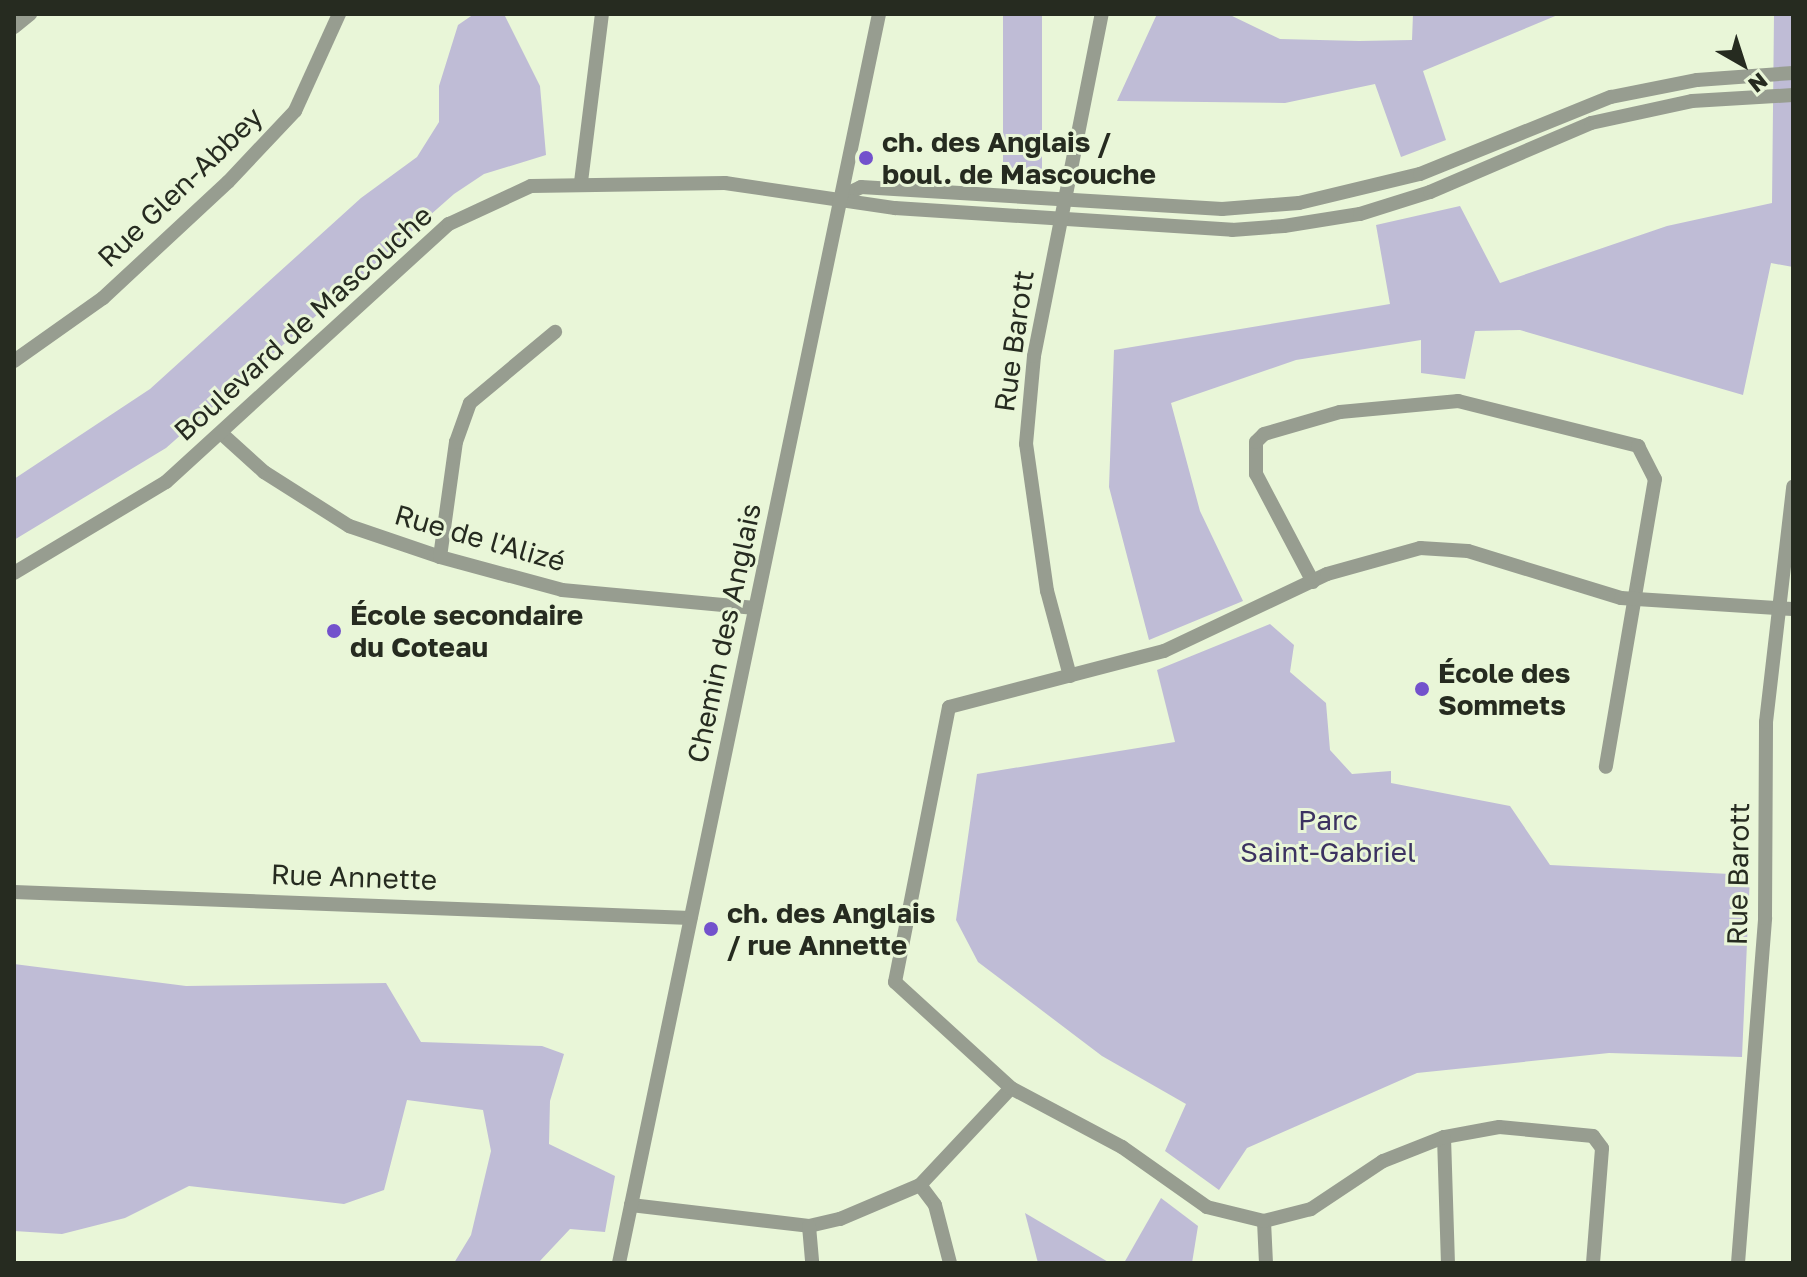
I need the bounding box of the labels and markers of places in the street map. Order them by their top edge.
place label: ch. des Anglais / boul. de Mascouche [882,125,1156,191]
marker: ch. des Anglais / boul. de Mascouche [857,149,875,167]
place label: École secondaire du Coteau [350,598,583,664]
marker: École secondaire du Coteau [325,622,343,640]
place label: École des Sommets [1438,656,1570,722]
marker: École des Sommets [1413,680,1431,698]
place label: ch. des Anglais / rue Annette [727,896,935,962]
marker: ch. des Anglais / rue Annette [702,920,720,938]

